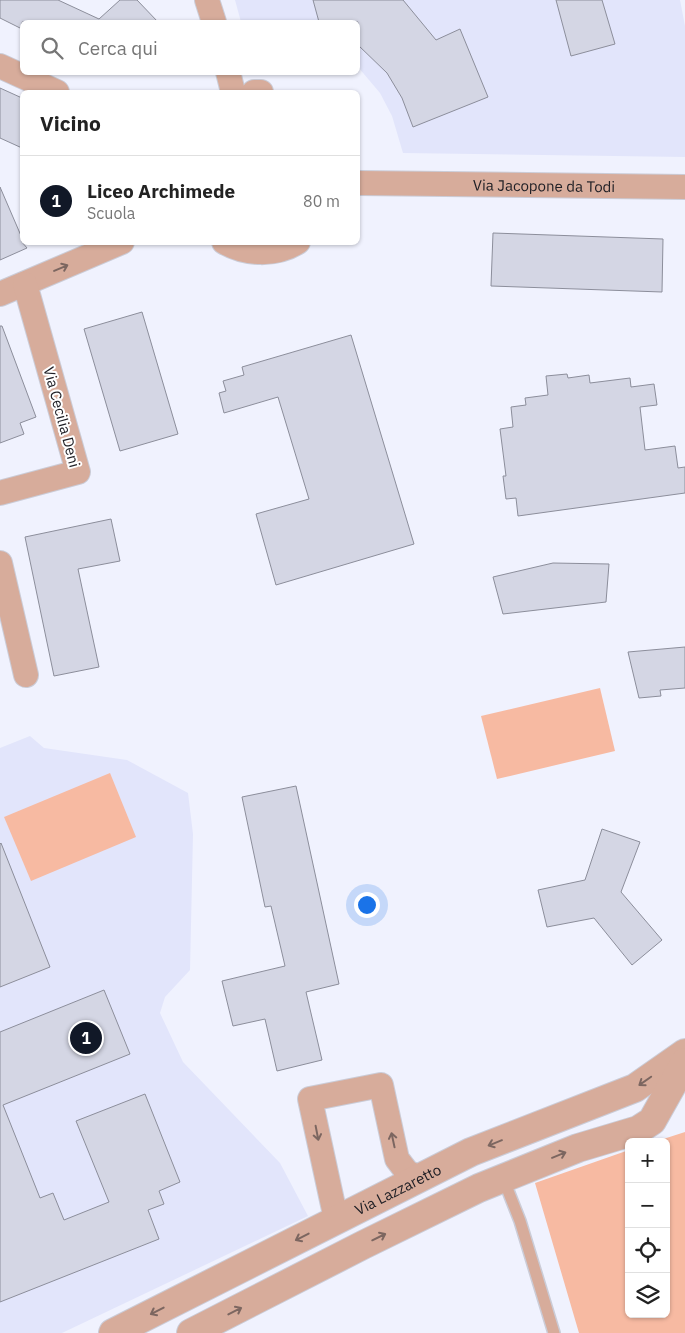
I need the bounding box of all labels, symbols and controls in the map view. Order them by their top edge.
search box [20,20,360,75]
icon: search [38,34,66,62]
text: Cerca qui [78,36,158,60]
text: Vicino [40,109,101,137]
street label: Via Jacopone da Todi [473,175,615,196]
text: Liceo Archimede [87,179,235,203]
text: 1 [51,191,61,211]
text: 80 m [303,191,340,211]
text: Scuola [87,203,135,223]
one-way arrow [53,263,68,273]
street label: Via Cecilia Deni [39,365,85,469]
your location [354,892,380,918]
pin: 1 [70,1019,102,1057]
one-way arrow [638,1076,652,1086]
one-way arrow [313,1124,322,1140]
one-way arrow [388,1133,397,1149]
one-way arrow [488,1138,503,1148]
map controls [625,1138,670,1318]
button: + [625,1138,670,1183]
one-way arrow [551,1150,566,1160]
street label: Via Lazzaretto [351,1159,444,1219]
button: − [625,1183,670,1228]
button: locate [625,1228,670,1273]
one-way arrow [372,1231,387,1241]
one-way arrow [295,1233,310,1242]
button: layers [625,1273,670,1318]
one-way arrow [227,1306,242,1315]
one-way arrow [150,1307,165,1316]

